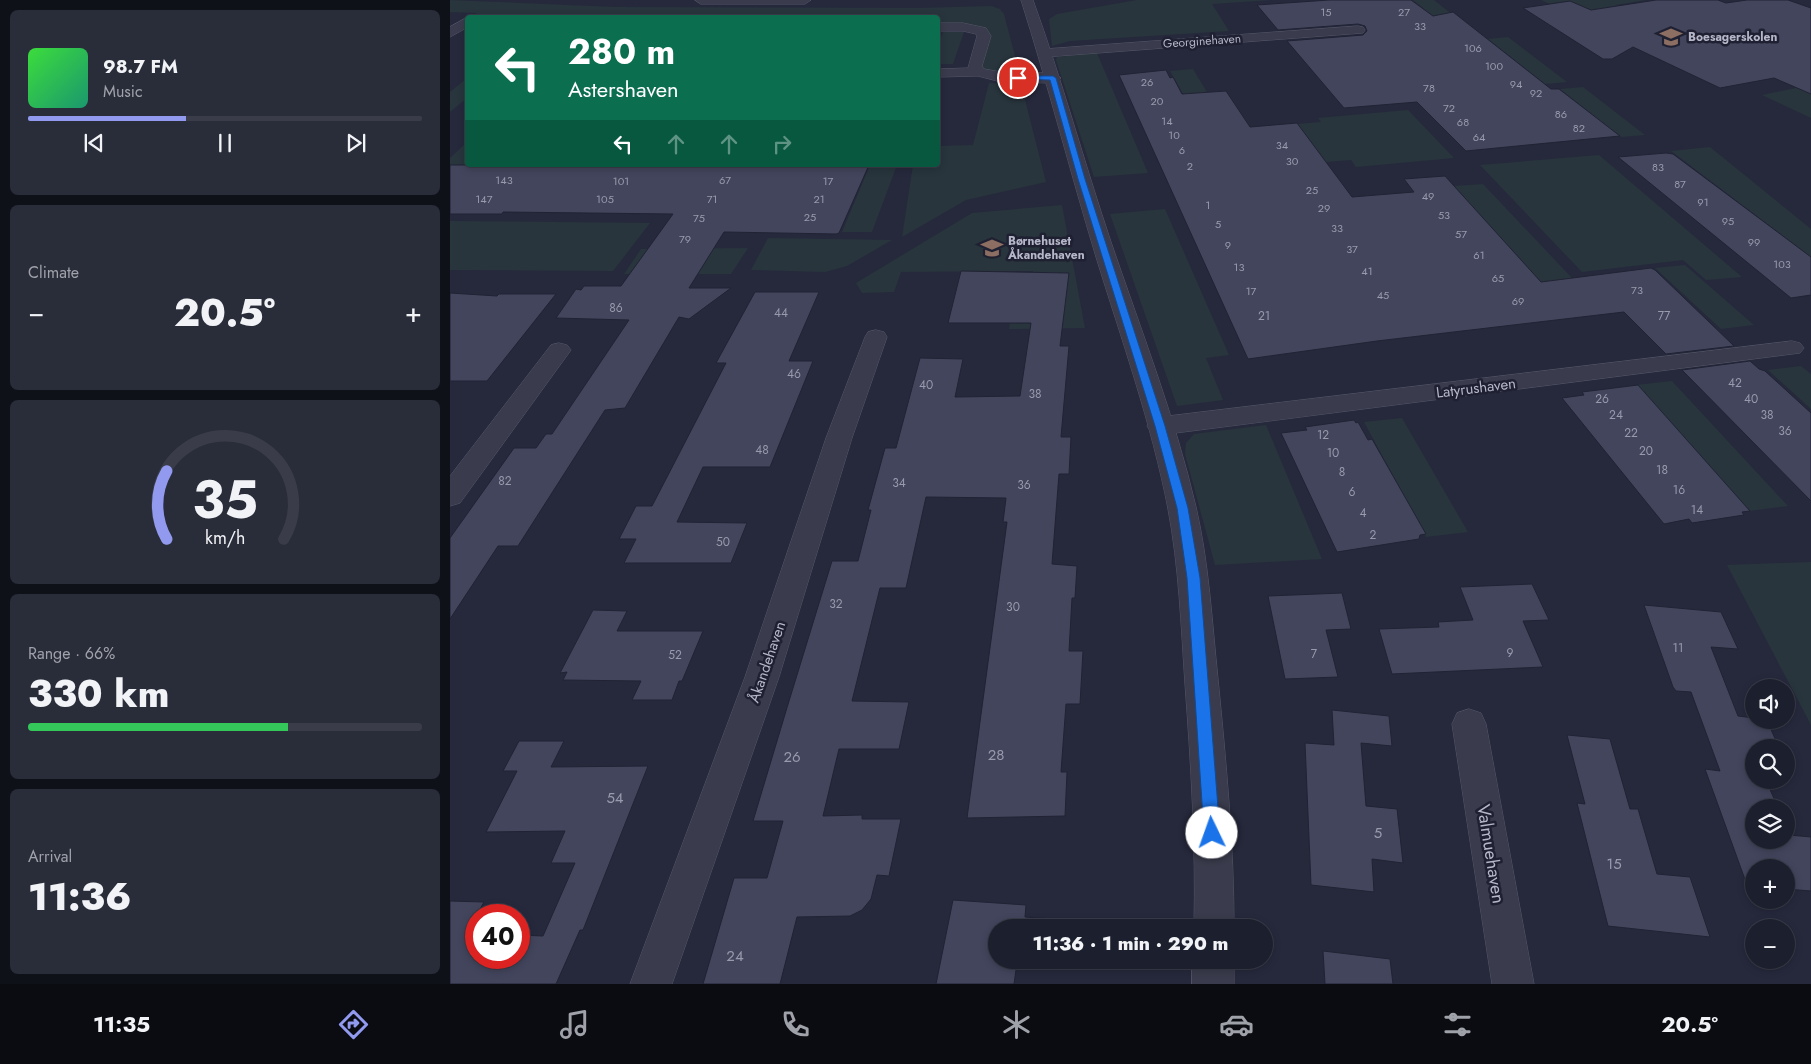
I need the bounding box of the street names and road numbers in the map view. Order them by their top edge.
street label: Georginehaven [1162,29,1242,53]
street label: Latyrushaven [1435,372,1517,404]
street label: Åkandehaven [743,618,791,706]
street label: Valmuehaven [1470,803,1512,905]

